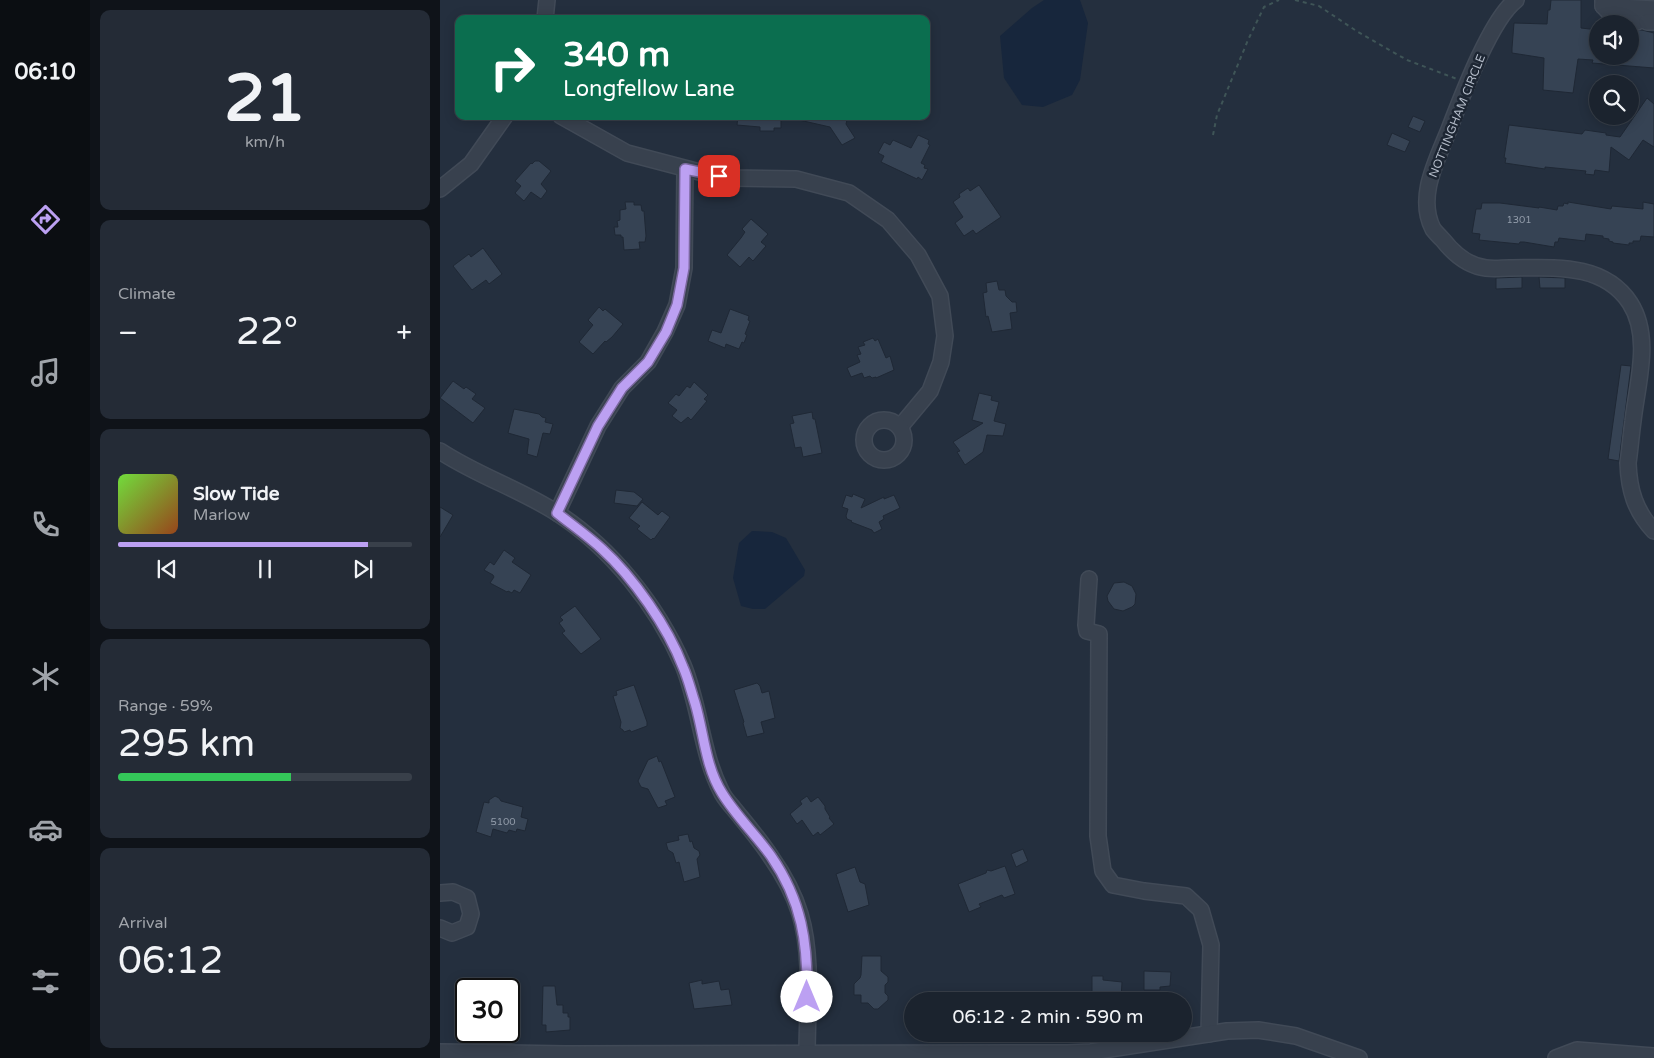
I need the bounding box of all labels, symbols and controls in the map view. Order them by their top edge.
map controls [1589,15,1639,125]
button: sound [1589,15,1639,65]
text: 340 m [563,34,670,76]
icon: right [480,35,545,100]
street label: NOTTINGHAM CIRCLE [1426,52,1488,180]
text: 06:10 [15,59,75,85]
text: 21 [224,60,306,139]
button: search [1589,75,1639,125]
text: Longfellow Lane [563,76,735,102]
text: km/h [245,132,285,152]
pin [698,155,740,197]
icon: arrive [705,162,733,190]
icon: directions [28,202,63,237]
house number: 1301 [1506,214,1532,226]
text: Climate [118,284,176,304]
text: 22° [236,309,298,355]
text: − [118,316,138,350]
text: + [396,316,412,350]
icon: music [28,355,63,390]
text: Slow Tide [193,483,280,505]
text: Marlow [193,505,250,525]
icon: phone [28,507,63,542]
icon: previous [153,555,181,583]
icon: pause [251,555,279,583]
icon: next [349,555,377,583]
icon: climate [28,659,63,694]
text: Range · 59% [118,696,213,716]
text: 295 km [118,721,255,767]
icon: car [28,812,63,847]
house number: 5100 [490,816,516,828]
text: Arrival [118,913,167,933]
text: 06:12 [118,938,223,984]
icon: filters [28,964,63,999]
position arrow [780,970,832,1022]
speed limit sign: 30 [455,978,520,1043]
text: 06:12 · 2 min · 590 m [952,1006,1144,1028]

